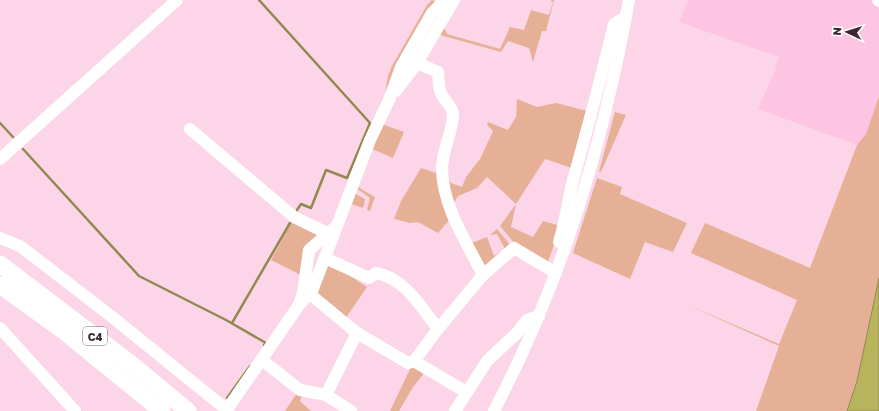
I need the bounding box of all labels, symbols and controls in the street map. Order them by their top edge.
north arrow [827,12,867,52]
text: N [830,27,843,36]
road number: C4 [83,327,107,345]

